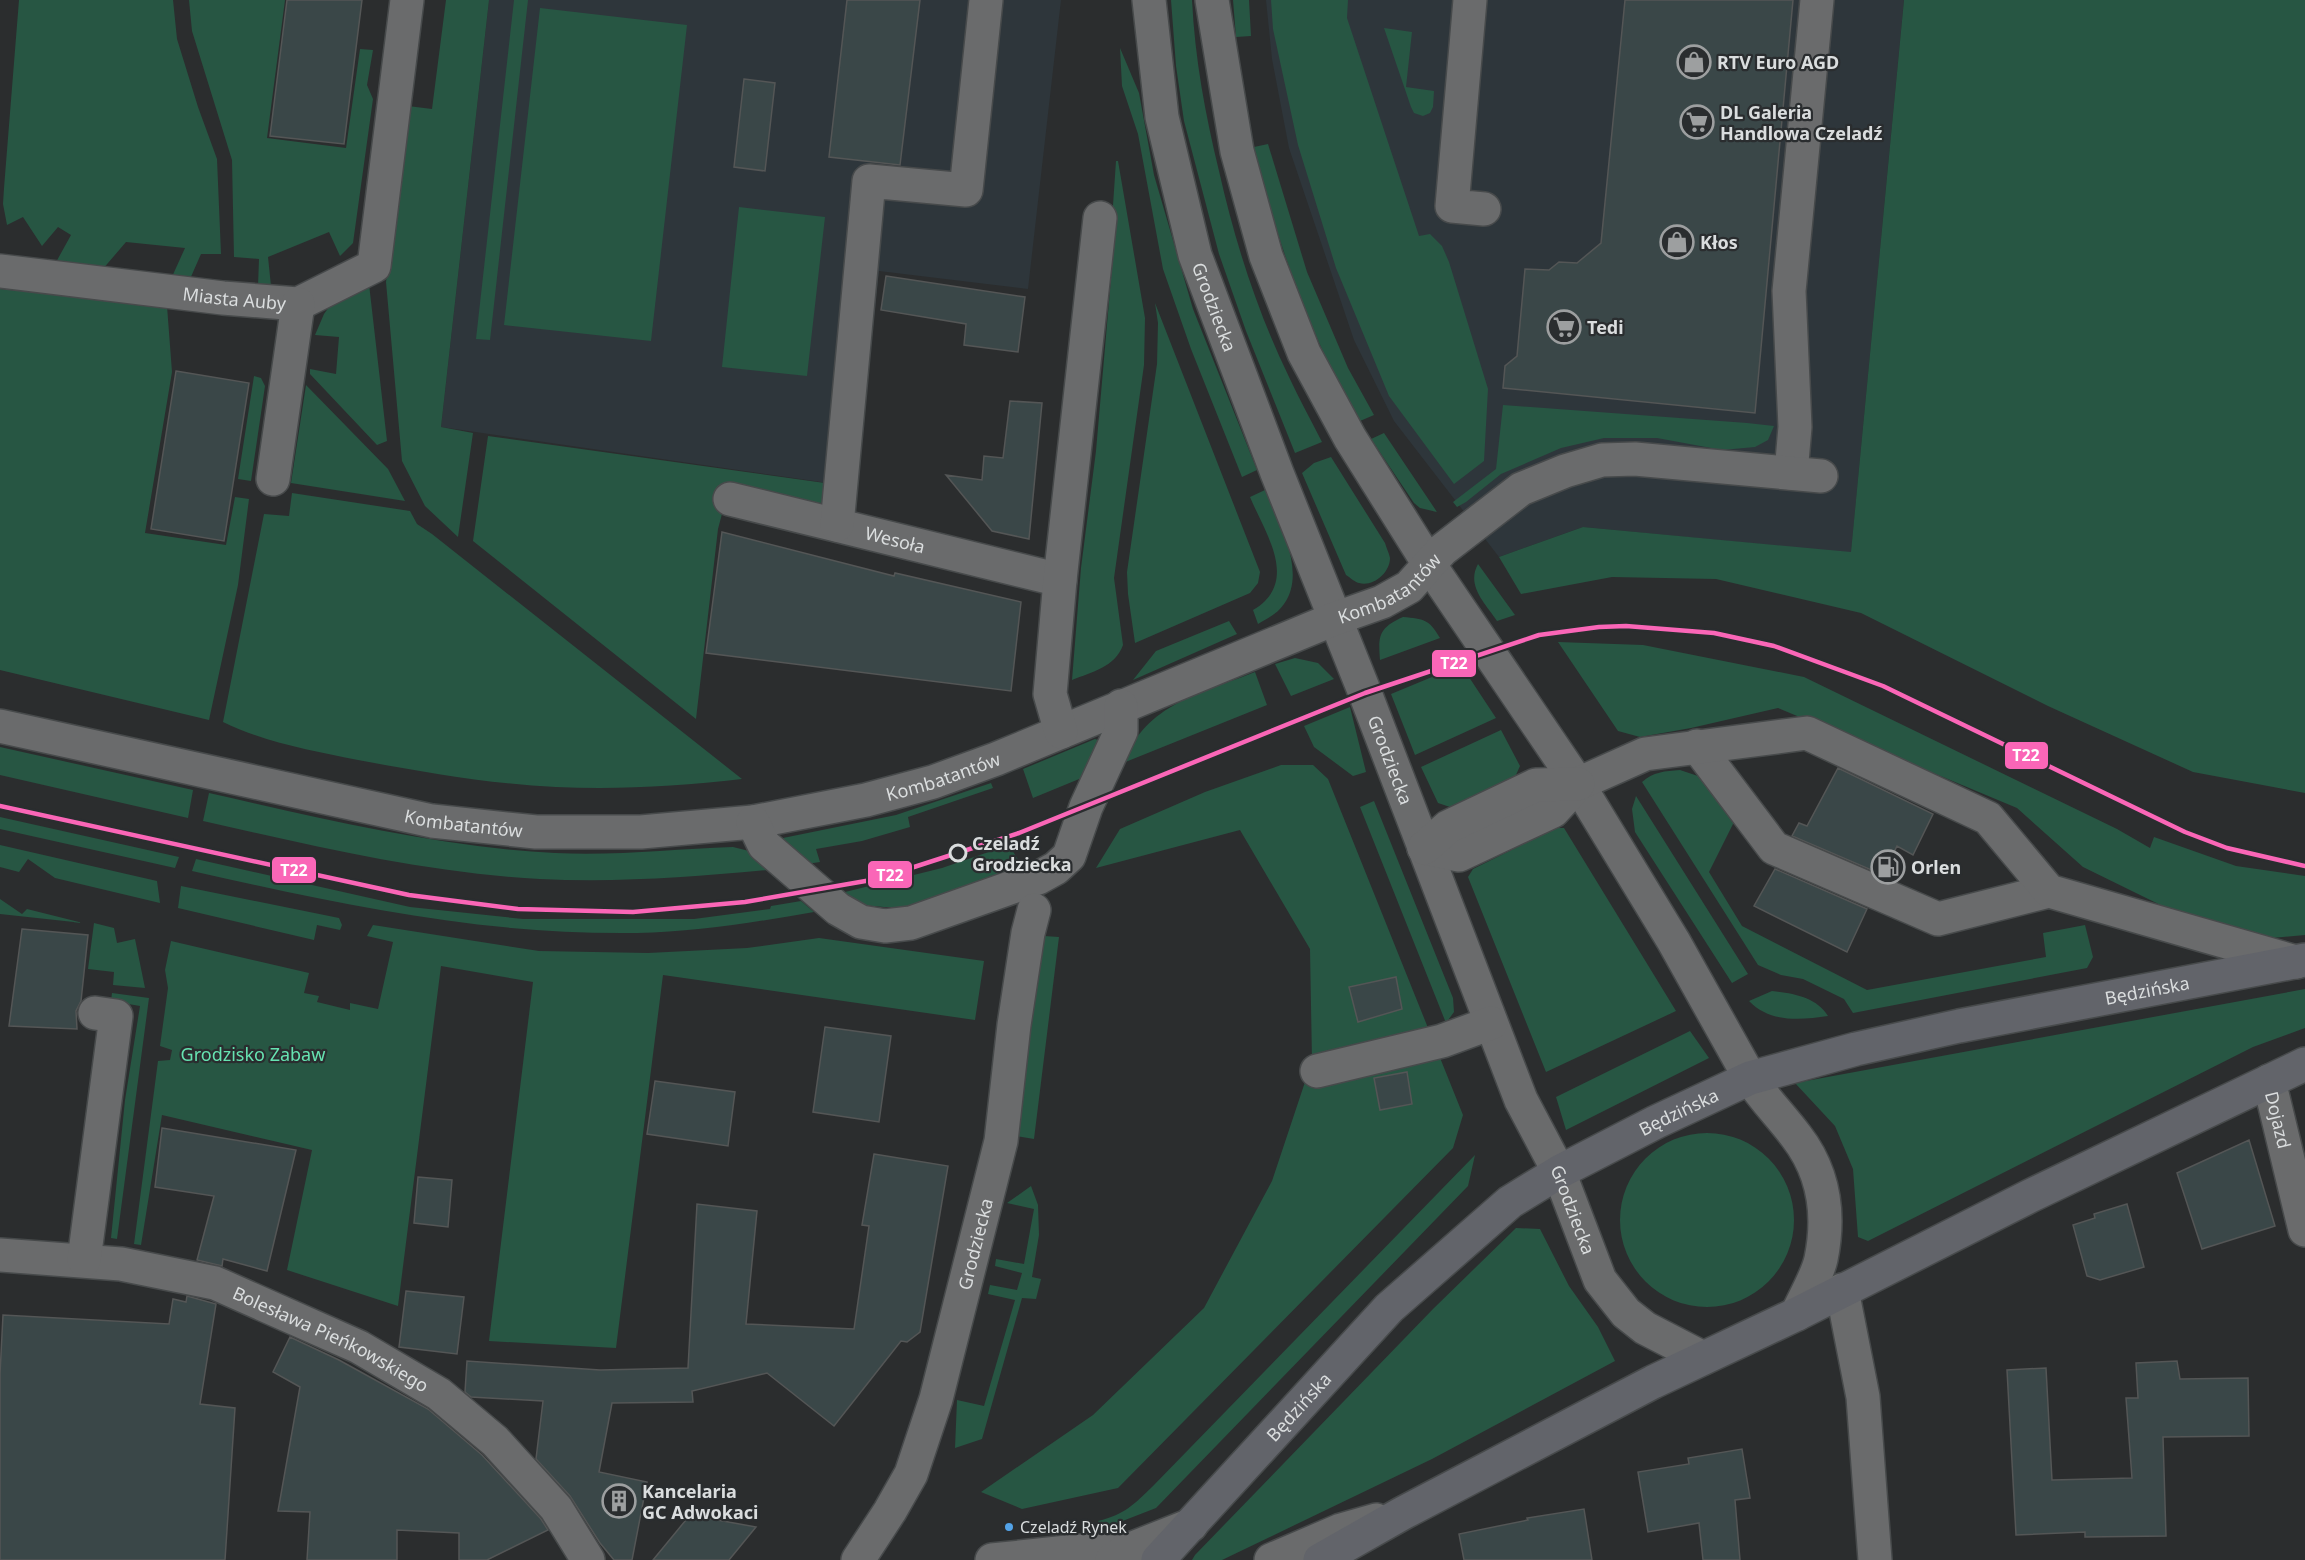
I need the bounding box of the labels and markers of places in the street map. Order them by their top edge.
shop icon: RTV Euro AGD [1676,44,1712,80]
place label: RTV Euro AGD [1717,50,1839,74]
place label: DL Galeria Handlowa Czeladź [1720,100,1882,145]
supermarket icon: DL Galeria Handlowa Czeladź [1679,104,1715,140]
shop icon: Kłos [1659,224,1695,260]
place label: Kłos [1700,230,1738,254]
supermarket icon: Tedi [1546,309,1582,345]
place label: Tedi [1587,315,1624,339]
place label: Czeladź Grodziecka [972,831,1072,876]
marker: Czeladź Grodziecka [949,844,967,862]
fuel station icon: Orlen [1870,849,1906,885]
place label: Orlen [1911,855,1961,879]
place label: Kancelaria GC Adwokaci [642,1479,758,1524]
building icon: Kancelaria GC Adwokaci [601,1483,637,1519]
place label: Czeladź Rynek [1020,1516,1127,1538]
marker: Czeladź Rynek [1003,1521,1015,1533]

